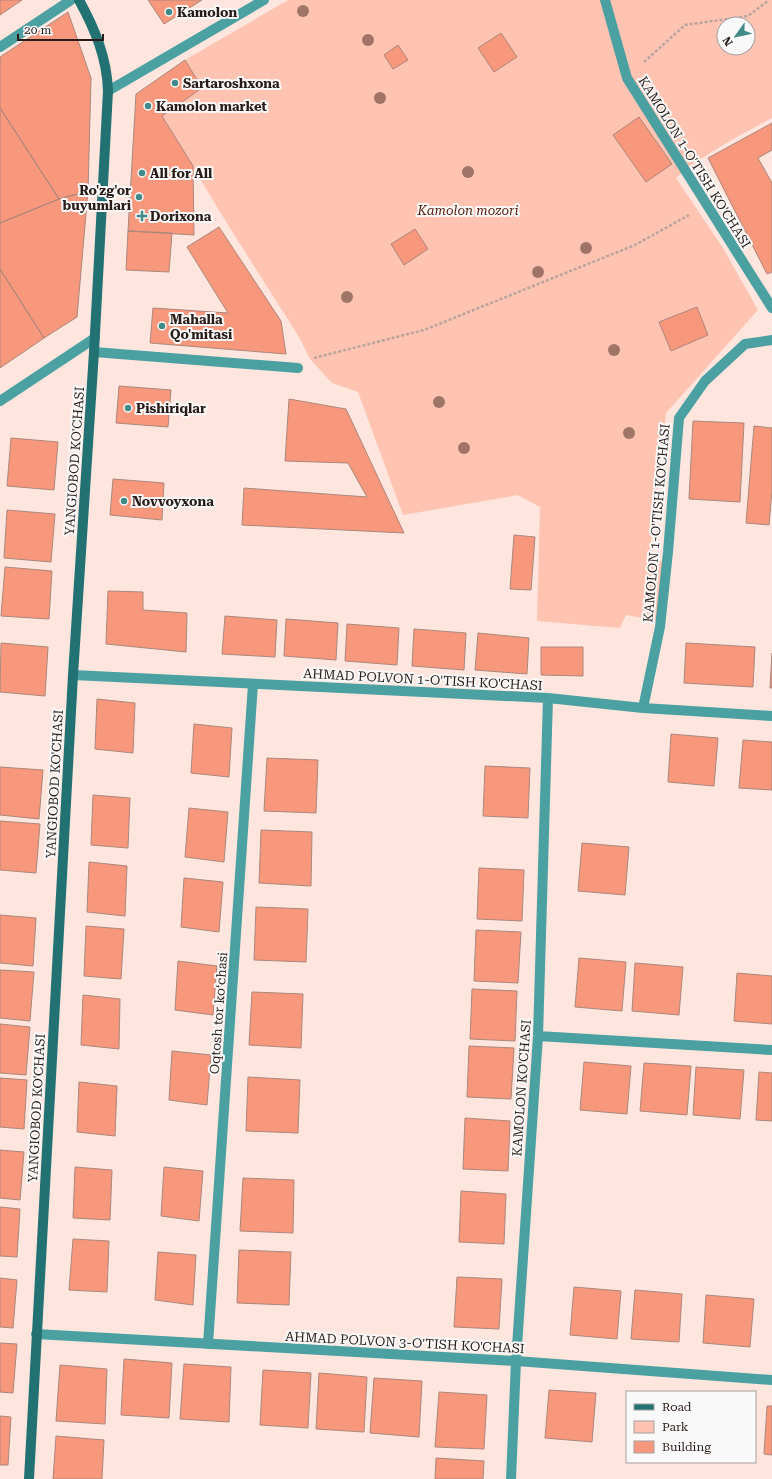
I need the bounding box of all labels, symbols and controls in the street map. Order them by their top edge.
place label: Kamolon [177,5,237,20]
marker: Kamolon [164,7,174,17]
scale bar [18,16,103,42]
north arrow [716,16,756,56]
text: 20 m [24,23,51,37]
text: N [720,34,736,48]
street label: KAMOLON 1-O'TISH KO'CHASI [635,74,754,251]
place label: Sartaroshxona [183,76,280,91]
marker: Sartaroshxona [170,78,180,88]
place label: Kamolon market [156,99,268,114]
marker: Kamolon market [143,101,153,111]
place label: All for All [150,166,213,181]
marker: All for All [137,168,147,178]
place label: Ro'zg'or buyumlari [63,183,132,213]
marker: Ro'zg'or buyumlari [134,192,144,202]
park label: Kamolon mozori [416,203,519,218]
place label: Dorixona [150,209,212,224]
marker: Dorixona [137,211,147,221]
place label: Mahalla Qo'mitasi [170,312,233,342]
marker: Mahalla Qo'mitasi [157,321,167,331]
street label: YANGIOBOD KO'CHASI [62,386,87,536]
place label: Pishiriqlar [136,401,206,416]
marker: Pishiriqlar [123,403,133,413]
street label: KAMOLON 1-O'TISH KO'CHASI [640,423,673,623]
place label: Novvoyxona [132,494,214,509]
marker: Novvoyxona [119,496,129,506]
street label: AHMAD POLVON 1-O'TISH KO'CHASI [303,666,543,693]
street label: YANGIOBOD KO'CHASI [43,709,66,859]
street label: Oqtosh tor koʻchasi [207,951,230,1075]
street label: KAMOLON KO'CHASI [509,1019,534,1157]
street label: YANGIOBOD KO'CHASI [25,1033,48,1183]
street label: AHMAD POLVON 3-O'TISH KO'CHASI [285,1329,525,1356]
legend [626,1391,756,1463]
text: Road [662,1400,692,1414]
text: Park [662,1420,689,1434]
text: Building [662,1440,711,1454]

